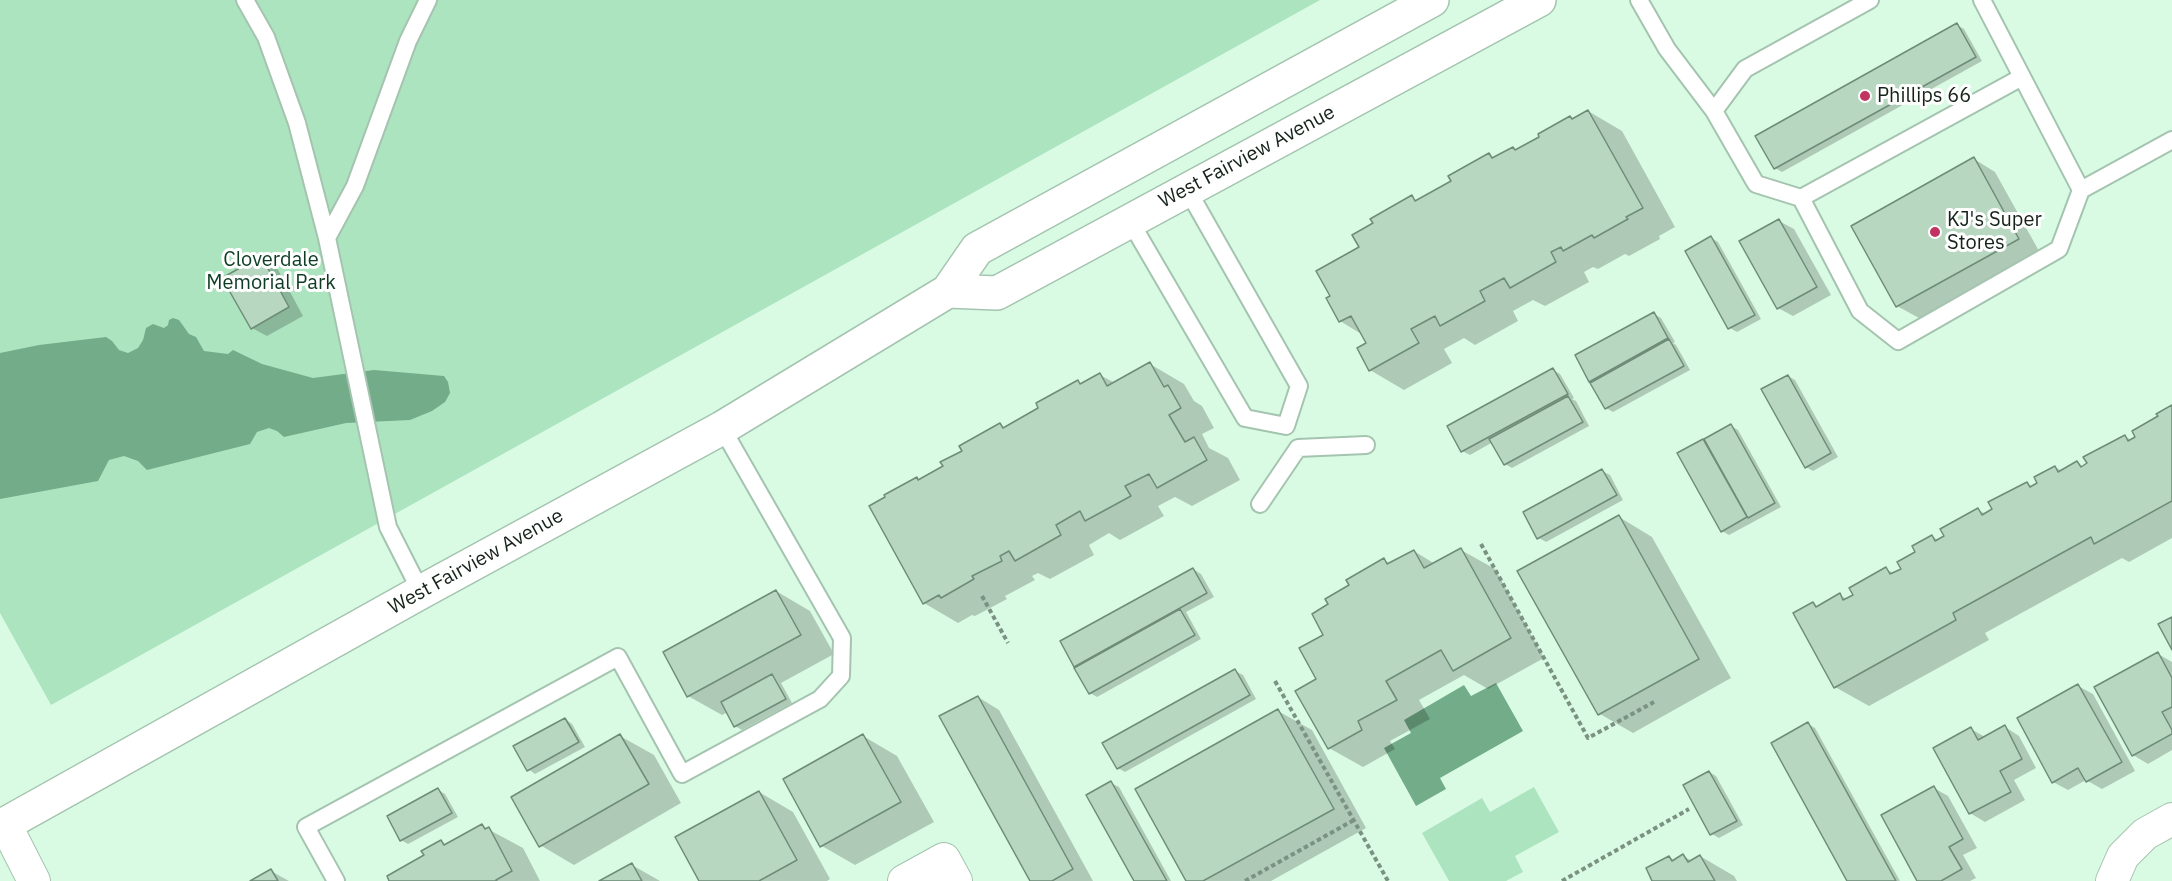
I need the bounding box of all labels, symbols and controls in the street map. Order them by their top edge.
place label: Phillips 66 [1877,84,1971,108]
marker: Phillips 66 [1858,89,1872,103]
street label: West Fairview Avenue [1155,100,1339,214]
place label: KJ's Super Stores [1947,208,2042,255]
marker: KJ's Super Stores [1928,225,1942,239]
park label: Cloverdale Memorial Park [206,248,336,295]
street label: West Fairview Avenue [384,504,568,620]

